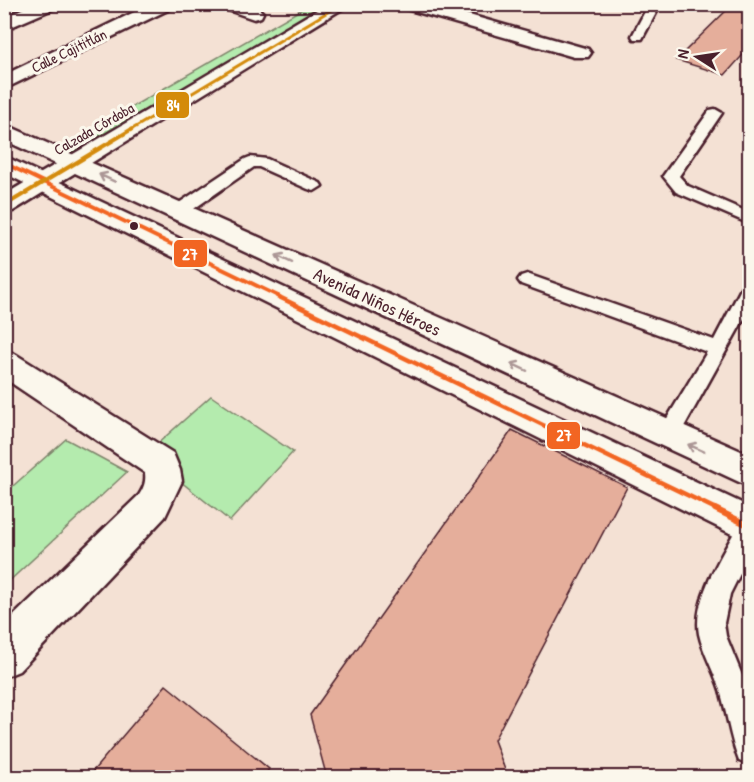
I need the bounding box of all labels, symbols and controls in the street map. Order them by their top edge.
street label: Calle Cajititlán [28,23,110,78]
north arrow [667,27,727,87]
text: N [671,47,694,60]
line badge: 84 [155,91,190,119]
text: 84 [167,94,179,116]
street label: Calzada Córdoba [50,97,138,160]
one-way arrow [99,171,117,183]
unlabelled marker [128,220,140,232]
line badge: 27 [173,239,208,268]
text: 27 [182,243,198,265]
one-way arrow [276,253,294,265]
street label: Avenida Niños Héroes [310,261,445,342]
one-way arrow [510,360,528,372]
line badge: 27 [546,421,581,450]
text: 27 [556,424,572,446]
one-way arrow [688,441,706,453]

